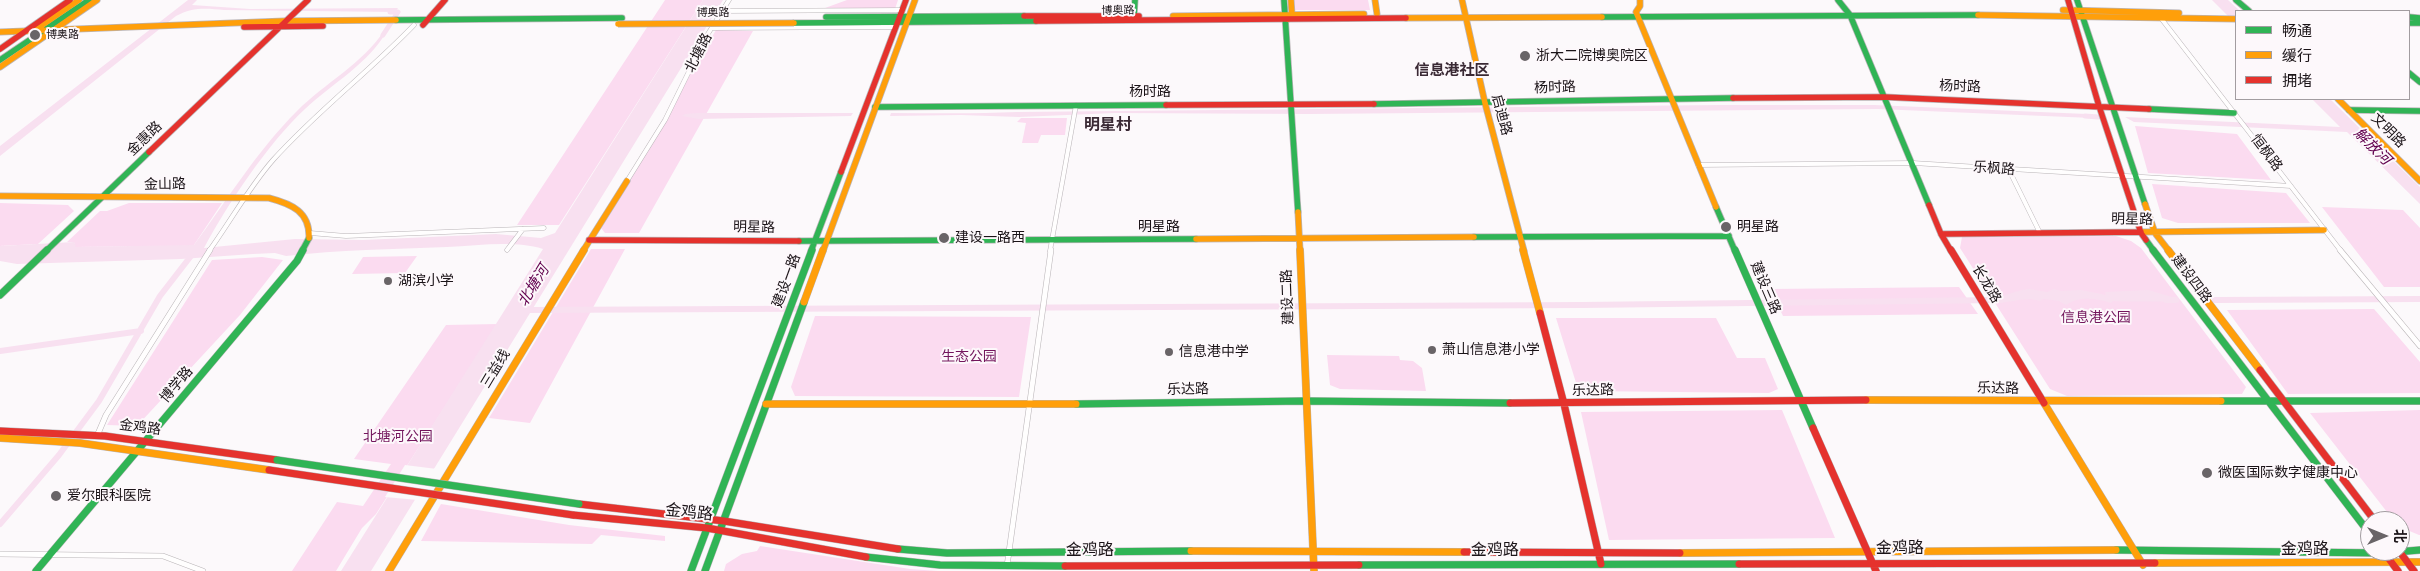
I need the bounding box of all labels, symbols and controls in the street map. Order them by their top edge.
street label: 博奥路 [1101,4,1135,18]
street label: 博奥路 [697,6,729,20]
legend [2235,10,2410,100]
text: 畅通 [2282,22,2312,40]
marker: 博奥路 [28,28,42,42]
place label: 博奥路 [46,28,79,42]
street label: 北塘路 [682,30,716,76]
text: 缓行 [2282,47,2312,65]
place label: 浙大二院博奥院区 [1536,48,1648,64]
marker: 浙大二院博奥院区 [1518,49,1532,63]
district label: 信息港社区 [1415,62,1489,80]
text: 拥堵 [2282,72,2312,90]
street label: 杨时路 [1939,78,1981,96]
street label: 杨时路 [1534,79,1576,97]
street label: 杨时路 [1129,84,1171,100]
street label: 启迪路 [1487,93,1515,137]
street label: 文明路 [2367,110,2409,152]
district label: 明星村 [1084,116,1132,136]
street label: 金惠路 [124,118,166,160]
water label: 解放河 [2350,125,2394,169]
street label: 恒枫路 [2247,131,2285,175]
street label: 乐枫路 [1972,159,2016,179]
street label: 金山路 [144,176,186,194]
street label: 明星路 [2111,211,2153,229]
street label: 明星路 [733,219,775,237]
street label: 明星路 [1138,219,1180,235]
place label: 明星路 [1737,219,1779,235]
marker: 明星路 [1719,220,1733,234]
place label: 建设一路西 [955,230,1025,246]
marker: 建设一路西 [937,231,951,245]
street label: 建设一路 [770,252,804,310]
street label: 建设四路 [2167,252,2215,306]
street label: 建设三路 [1746,259,1784,317]
water label: 北塘河 [514,262,554,310]
street label: 长龙路 [1968,262,2004,306]
street label: 建设二路 [1279,269,1297,325]
place label: 湖滨小学 [398,273,454,289]
marker: 湖滨小学 [382,275,394,287]
park label: 信息港公园 [2061,310,2131,326]
place label: 萧山信息港小学 [1442,342,1540,358]
place label: 信息港中学 [1179,344,1249,360]
marker: 萧山信息港小学 [1426,344,1438,356]
marker: 信息港中学 [1163,346,1175,358]
street label: 三益线 [478,347,514,391]
park label: 生态公园 [941,349,997,365]
street label: 博学路 [157,364,197,406]
street label: 乐达路 [1977,380,2019,398]
street label: 乐达路 [1167,381,1209,399]
street label: 乐达路 [1572,382,1614,400]
street label: 金鸡路 [118,417,162,439]
park label: 北塘河公园 [363,429,433,445]
place label: 微医国际数字健康中心 [2218,465,2358,481]
marker: 微医国际数字健康中心 [2200,466,2214,480]
place label: 爱尔眼科医院 [67,488,151,504]
marker: 爱尔眼科医院 [49,489,63,503]
street label: 金鸡路 [664,501,714,525]
north arrow [2360,511,2410,561]
text: 北 [2391,529,2408,543]
street label: 金鸡路 [1876,539,1924,559]
street label: 金鸡路 [2281,540,2329,560]
street label: 金鸡路 [1066,541,1114,561]
street label: 金鸡路 [1471,541,1519,561]

